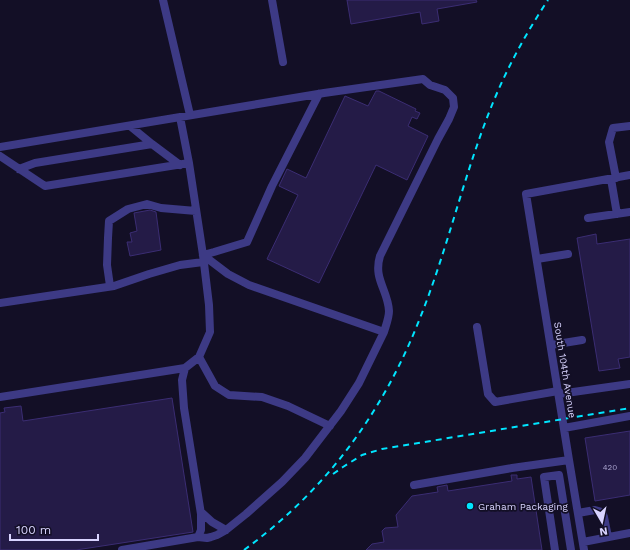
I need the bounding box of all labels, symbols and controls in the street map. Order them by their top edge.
street label: South 104th Avenue [552,321,578,419]
house number: 420 [603,463,617,472]
marker: Graham Packaging [465,501,475,511]
place label: Graham Packaging [478,501,568,512]
north arrow [582,502,622,542]
scale bar [10,516,98,542]
text: 100 m [16,523,51,537]
text: N [598,524,609,538]

